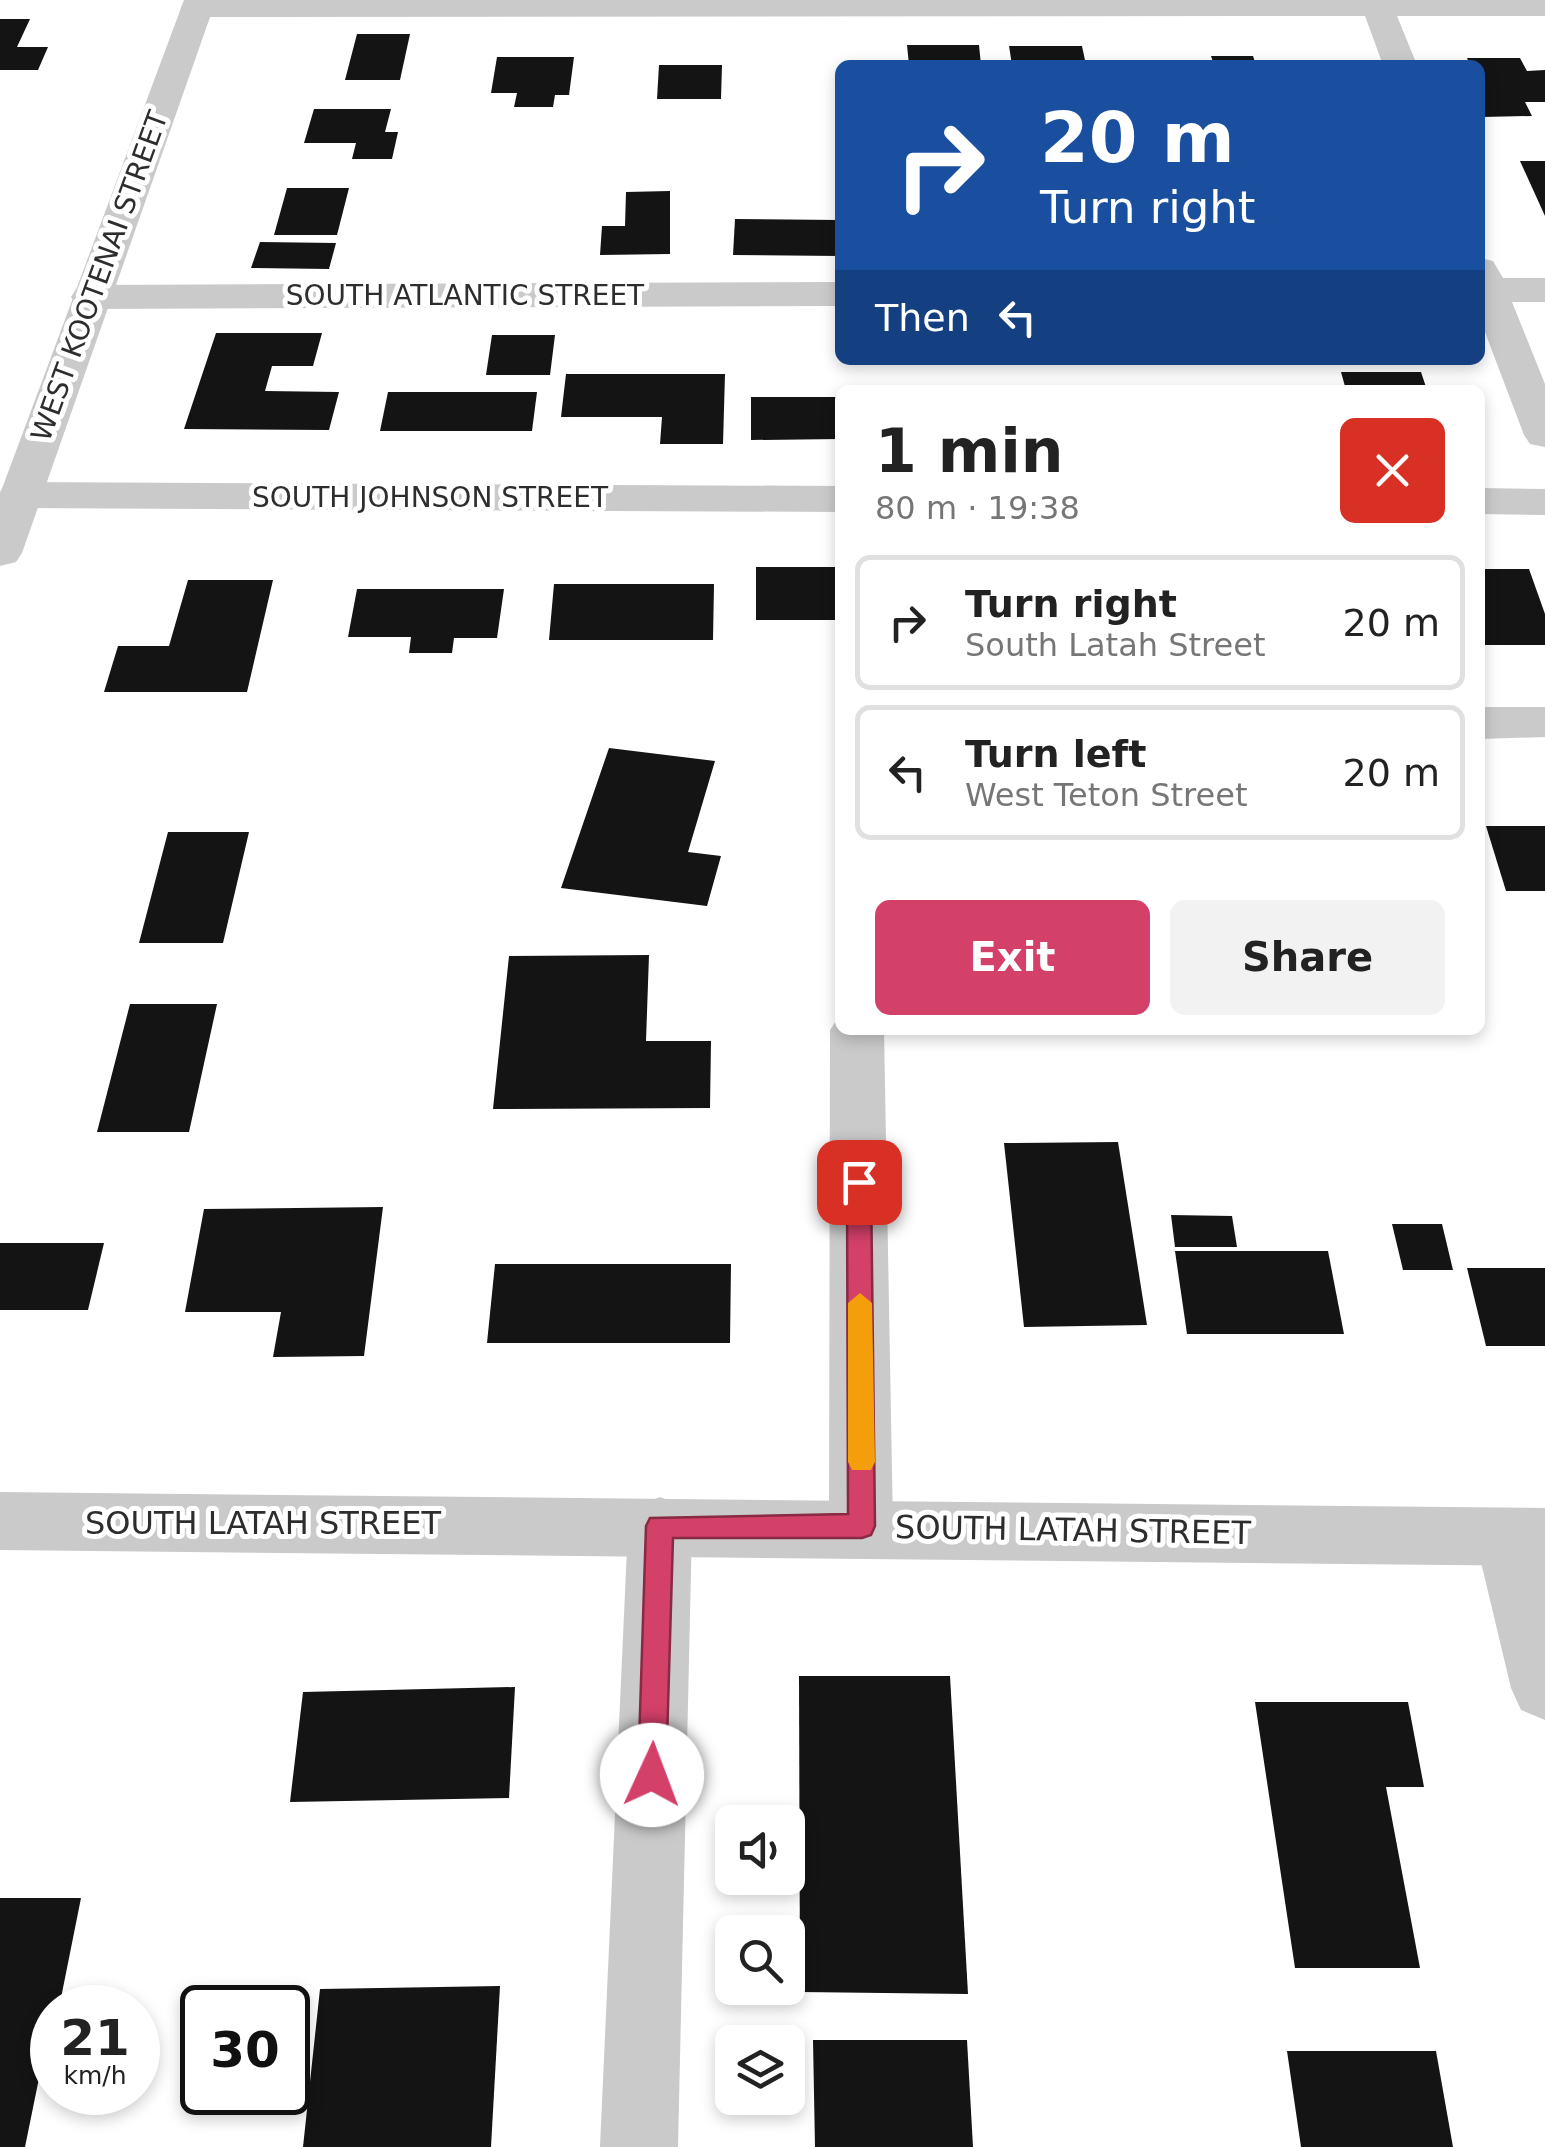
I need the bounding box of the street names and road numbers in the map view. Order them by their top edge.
street label: WEST KOOTENAI STREET [24,106,175,446]
street label: SOUTH ATLANTIC STREET [286,279,645,312]
street label: SOUTH JOHNSON STREET [252,481,609,514]
street label: SOUTH LATAH STREET [85,1504,441,1542]
street label: SOUTH LATAH STREET [895,1508,1252,1552]

